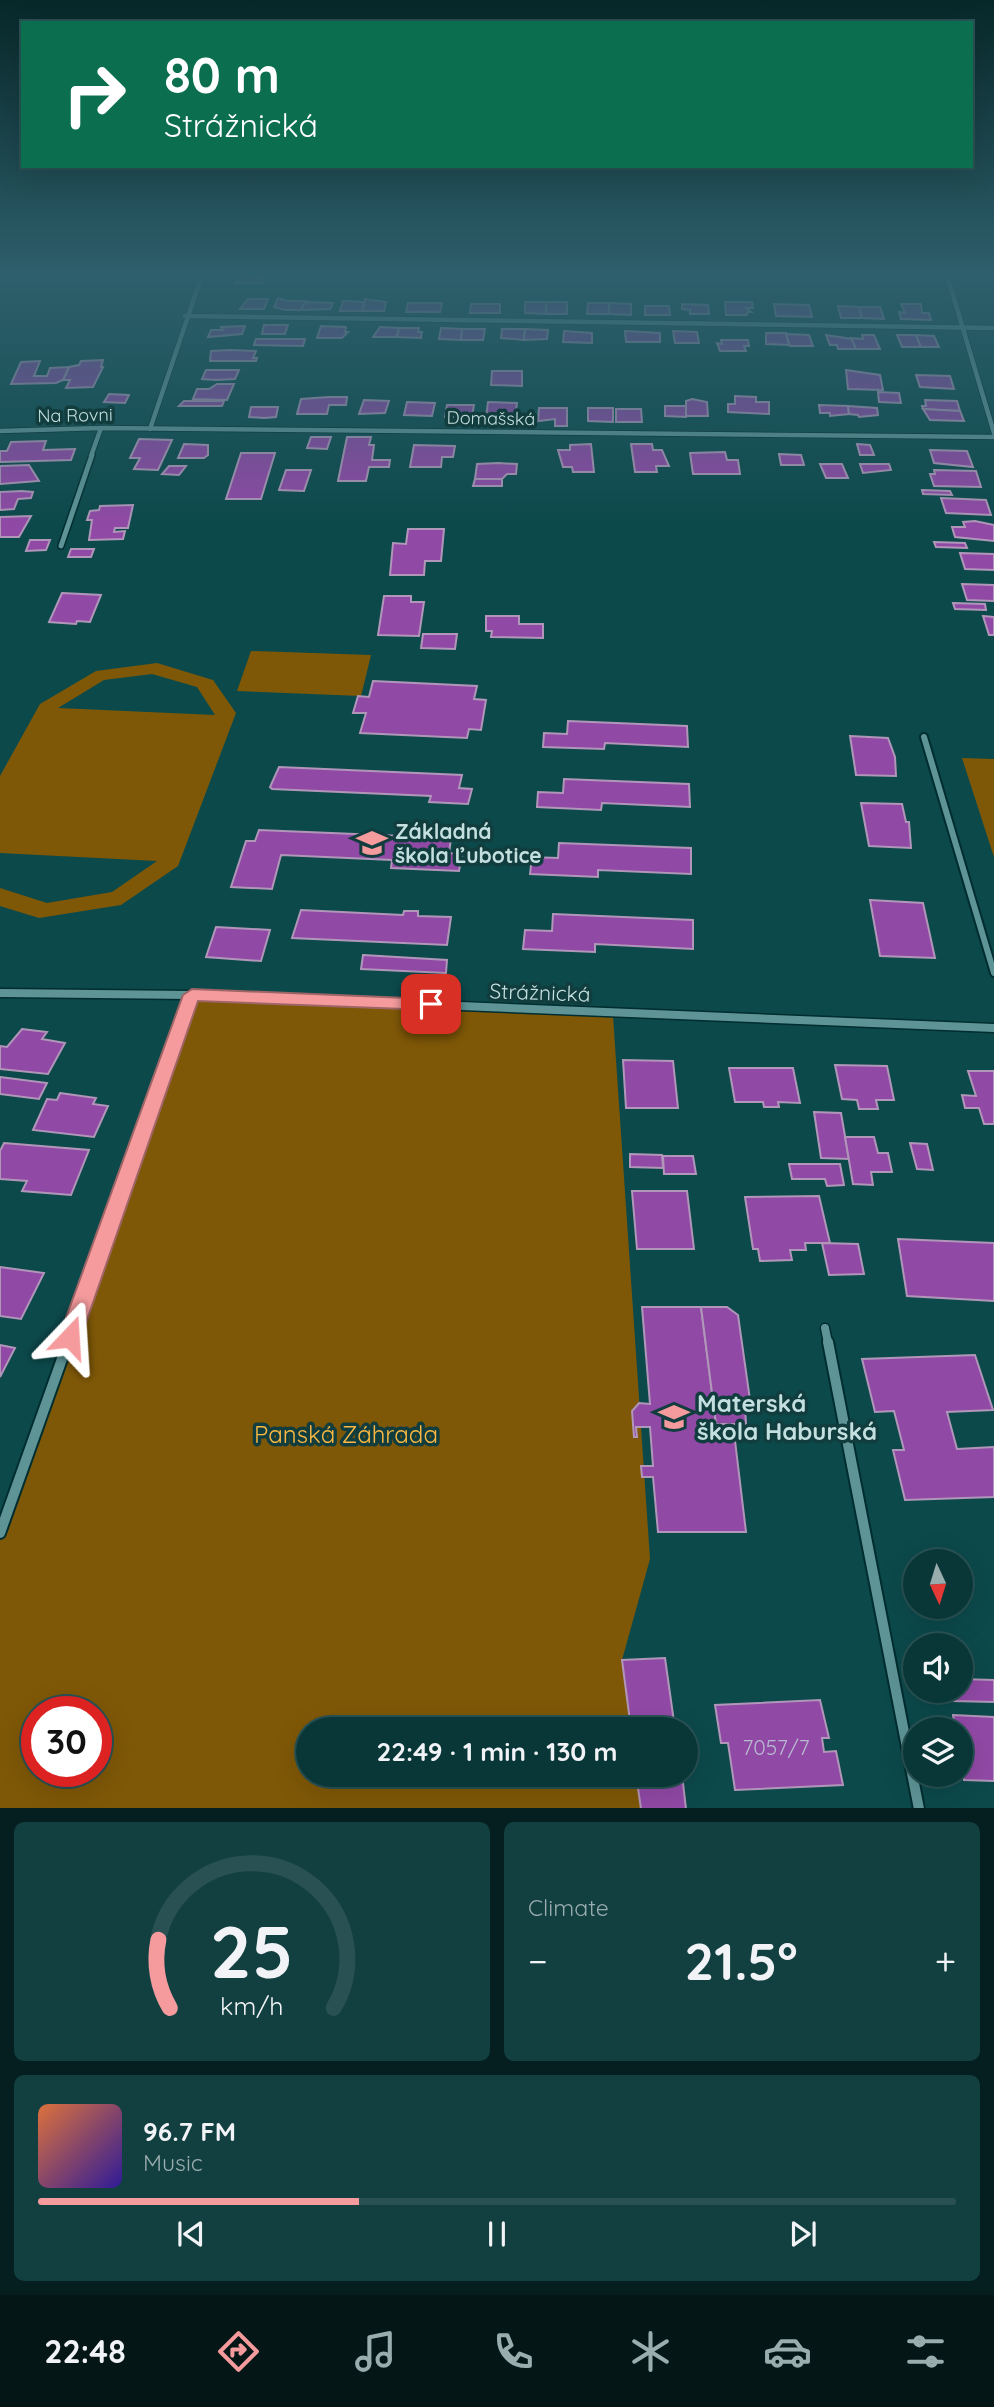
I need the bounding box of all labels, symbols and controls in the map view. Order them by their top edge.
text: 80 m [164,44,280,105]
icon: right [49,49,140,140]
text: Strážnická [164,105,318,145]
street label: Na Rovni [37,403,113,427]
street label: Domašská [446,406,536,430]
place label: Základná škola Ľubotice [395,818,542,868]
school or university icon: Základná škola Ľubotice [355,826,389,860]
pin [401,974,461,1034]
street label: Strážnická [489,977,591,1007]
icon: arrive [412,985,450,1023]
position arrow [33,1300,107,1374]
place label: Materská škola Haburská [697,1388,877,1446]
school or university icon: Materská škola Haburská [657,1400,691,1434]
park label: Panská Záhrada [254,1419,438,1449]
north arrow [903,1549,973,1619]
map controls [903,1549,973,1787]
button: sound [903,1633,973,1703]
speed limit sign: 30 [21,1696,112,1787]
button: layers [903,1717,973,1787]
house number: 7057/7 [742,1734,810,1760]
text: 22:49 · 1 min · 130 m [376,1735,618,1768]
text: Climate [528,1893,609,1922]
text: 25 [210,1905,294,1996]
text: 21.5° [685,1928,798,1993]
text: − [528,1937,548,1985]
text: + [935,1937,956,1985]
text: km/h [220,1989,284,2020]
text: 96.7 FM [143,2115,236,2148]
text: Music [143,2148,203,2177]
icon: previous [172,2215,210,2253]
icon: pause [478,2215,516,2253]
icon: next [784,2215,822,2253]
icon: directions [214,2327,263,2376]
icon: music [351,2327,400,2376]
icon: phone [489,2327,538,2376]
icon: climate [626,2327,675,2376]
icon: car [763,2327,812,2376]
icon: filters [901,2327,950,2376]
text: 22:48 [44,2331,126,2371]

